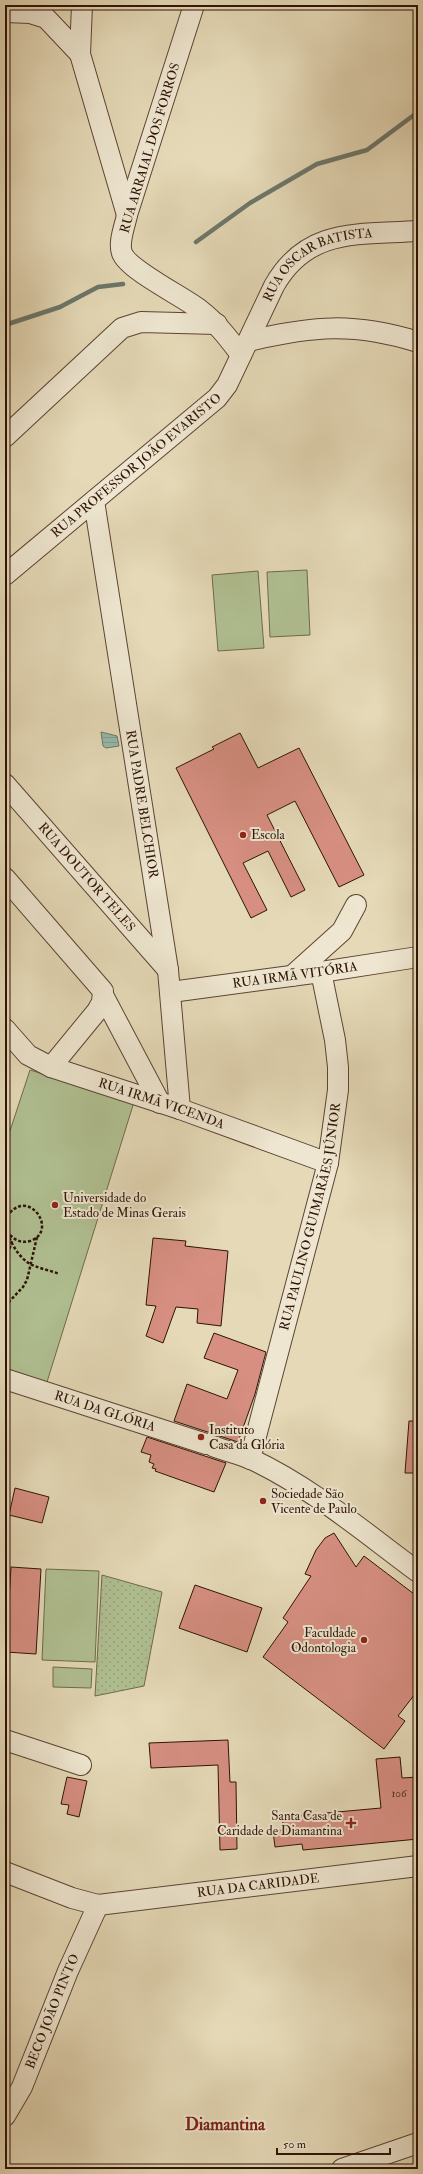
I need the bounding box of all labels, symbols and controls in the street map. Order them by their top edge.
street label: RUA ARRAIAL DOS FORROS [116,61,184,235]
street label: RUA OSCAR BATISTA [260,225,374,304]
street label: RUA PROFESSOR JOÃO EVARISTO [48,390,225,541]
street label: RUA PADRE BELCHIOR [122,729,162,880]
street label: RUA DOUTOR TELES [35,819,139,935]
place label: Escola [251,827,286,843]
marker: Escola [238,830,248,840]
street label: RUA IRMÃ VITÓRIA [231,958,359,992]
street label: RUA IRMÃ VICENDA [96,1075,227,1133]
street label: RUA PAULINO GUIMARÃES JÚNIOR [276,1101,344,1332]
place label: Universidade do Estado de Minas Gerais [63,1190,187,1221]
marker: Universidade do Estado de Minas Gerais [50,1200,60,1210]
street label: RUA DA GLÓRIA [52,1387,158,1435]
place label: Instituto Casa da Glória [209,1422,286,1453]
marker: Instituto Casa da Glória [196,1432,206,1442]
place label: Sociedade São Vicente de Paulo [271,1486,357,1517]
marker: Sociedade São Vicente de Paulo [258,1496,268,1506]
place label: Faculdade Odontologia [291,1625,357,1656]
marker: Faculdade Odontologia [359,1635,369,1645]
house number: 106 [391,1787,408,1800]
place label: Santa Casa de Caridade de Diamantina [217,1808,343,1839]
marker: Santa Casa de Caridade de Diamantina [345,1817,357,1829]
street label: RUA DA CARIDADE [196,1870,320,1901]
street label: BECO JOÃO PINTO [22,1951,83,2071]
district label: Diamantina [185,2114,266,2135]
scale bar [277,2130,390,2156]
text: 50 m [283,2137,307,2152]

